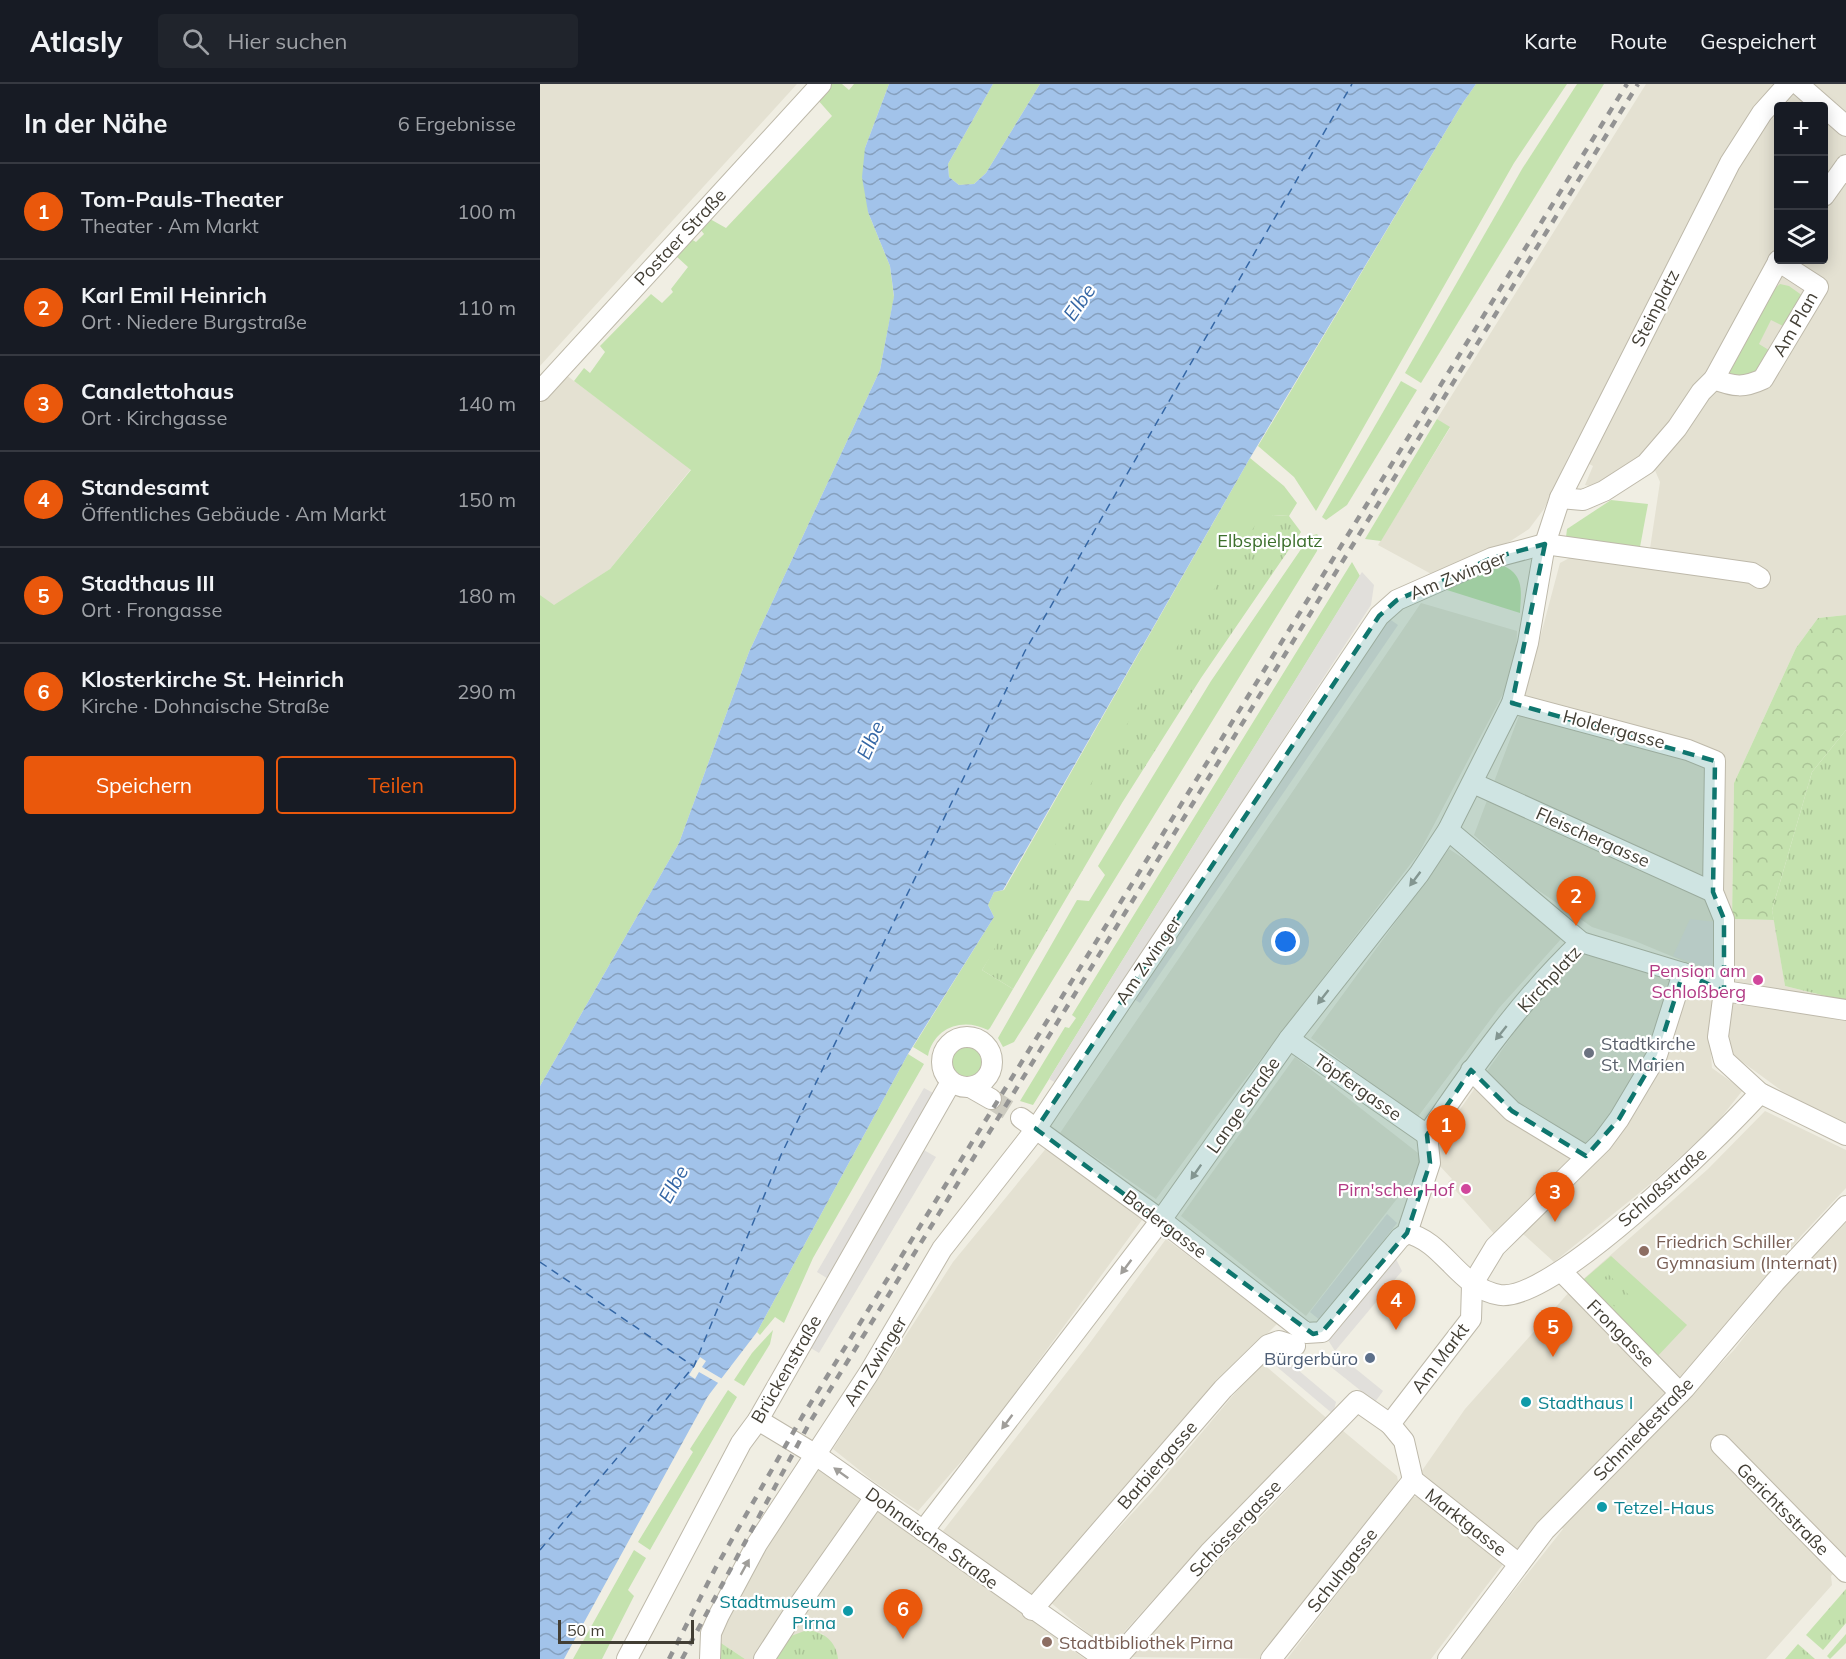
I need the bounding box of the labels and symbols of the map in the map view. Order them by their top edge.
street label: Postaer Straße [629,184,731,290]
street label: Steinplatz [1626,266,1684,350]
water label: Elbe [1057,279,1101,325]
street label: Am Plan [1767,287,1823,361]
park label: Elbspielplatz [1217,529,1323,552]
street label: Am Zwinger [1407,545,1510,605]
street label: Holdergasse [1560,704,1668,754]
water label: Elbe [851,717,889,763]
street label: Fleischergasse [1532,802,1654,872]
one-way arrow [1409,870,1421,886]
pin: 2 [1556,876,1596,926]
street label: Am Zwinger [1110,911,1186,1009]
your location [1271,927,1300,956]
street label: Kirchplatz [1512,941,1586,1017]
place label: Pension am Schloßberg [1649,959,1746,1003]
marker: Pension am Schloßberg [1751,973,1765,987]
one-way arrow [1316,989,1329,1005]
one-way arrow [1495,1025,1508,1040]
place label: Stadtkirche St. Marien [1601,1032,1696,1076]
marker: Stadtkirche St. Marien [1582,1046,1596,1060]
street label: Töpfergasse [1310,1048,1406,1126]
street label: Lange Straße [1201,1052,1285,1158]
pin: 1 [1426,1106,1466,1155]
street label: Schloßstraße [1613,1142,1711,1232]
water label: Elbe [653,1161,694,1207]
one-way arrow [1190,1163,1202,1179]
pin: 3 [1536,1172,1574,1222]
place label: Pirn'scher Hof [1337,1178,1455,1201]
marker: Pirn'scher Hof [1459,1182,1473,1196]
street label: Badergasse [1118,1185,1212,1263]
place label: Friedrich Schiller Gymnasium (Internat) [1656,1230,1838,1274]
marker: Friedrich Schiller Gymnasium (Internat) [1637,1244,1651,1258]
one-way arrow [1120,1259,1132,1274]
pin: 4 [1376,1280,1416,1330]
street label: Frongasse [1582,1294,1660,1372]
pin: 5 [1534,1308,1572,1357]
street label: Brückenstraße [746,1311,826,1427]
street label: Am Zwinger [838,1311,912,1410]
street label: Am Markt [1406,1318,1474,1398]
place label: Bürgerbüro [1264,1347,1358,1370]
marker: Bürgerbüro [1363,1351,1377,1365]
street label: Schmiedestraße [1588,1373,1698,1485]
place label: Stadthaus I [1538,1391,1633,1414]
marker: Stadthaus I [1519,1395,1533,1409]
one-way arrow [1002,1414,1014,1429]
street label: Barbiergasse [1112,1416,1202,1514]
street label: Gerichtsstraße [1732,1458,1834,1560]
one-way arrow [834,1467,850,1479]
street label: Schössergasse [1184,1475,1286,1581]
street label: Dohnaische Straße [861,1482,1003,1594]
street label: Marktgasse [1421,1483,1511,1561]
place label: Tetzel-Haus [1614,1496,1715,1519]
marker: Tetzel-Haus [1595,1500,1609,1514]
street label: Schuhgasse [1302,1523,1382,1617]
one-way arrow [740,1558,750,1575]
place label: Stadtmuseum Pirna [720,1590,836,1634]
pin: 6 [884,1590,922,1639]
marker: Stadtmuseum Pirna [841,1604,855,1618]
scale bar [558,1617,694,1644]
place label: Stadtbibliothek Pirna [1059,1631,1234,1654]
marker: Stadtbibliothek Pirna [1040,1635,1054,1649]

